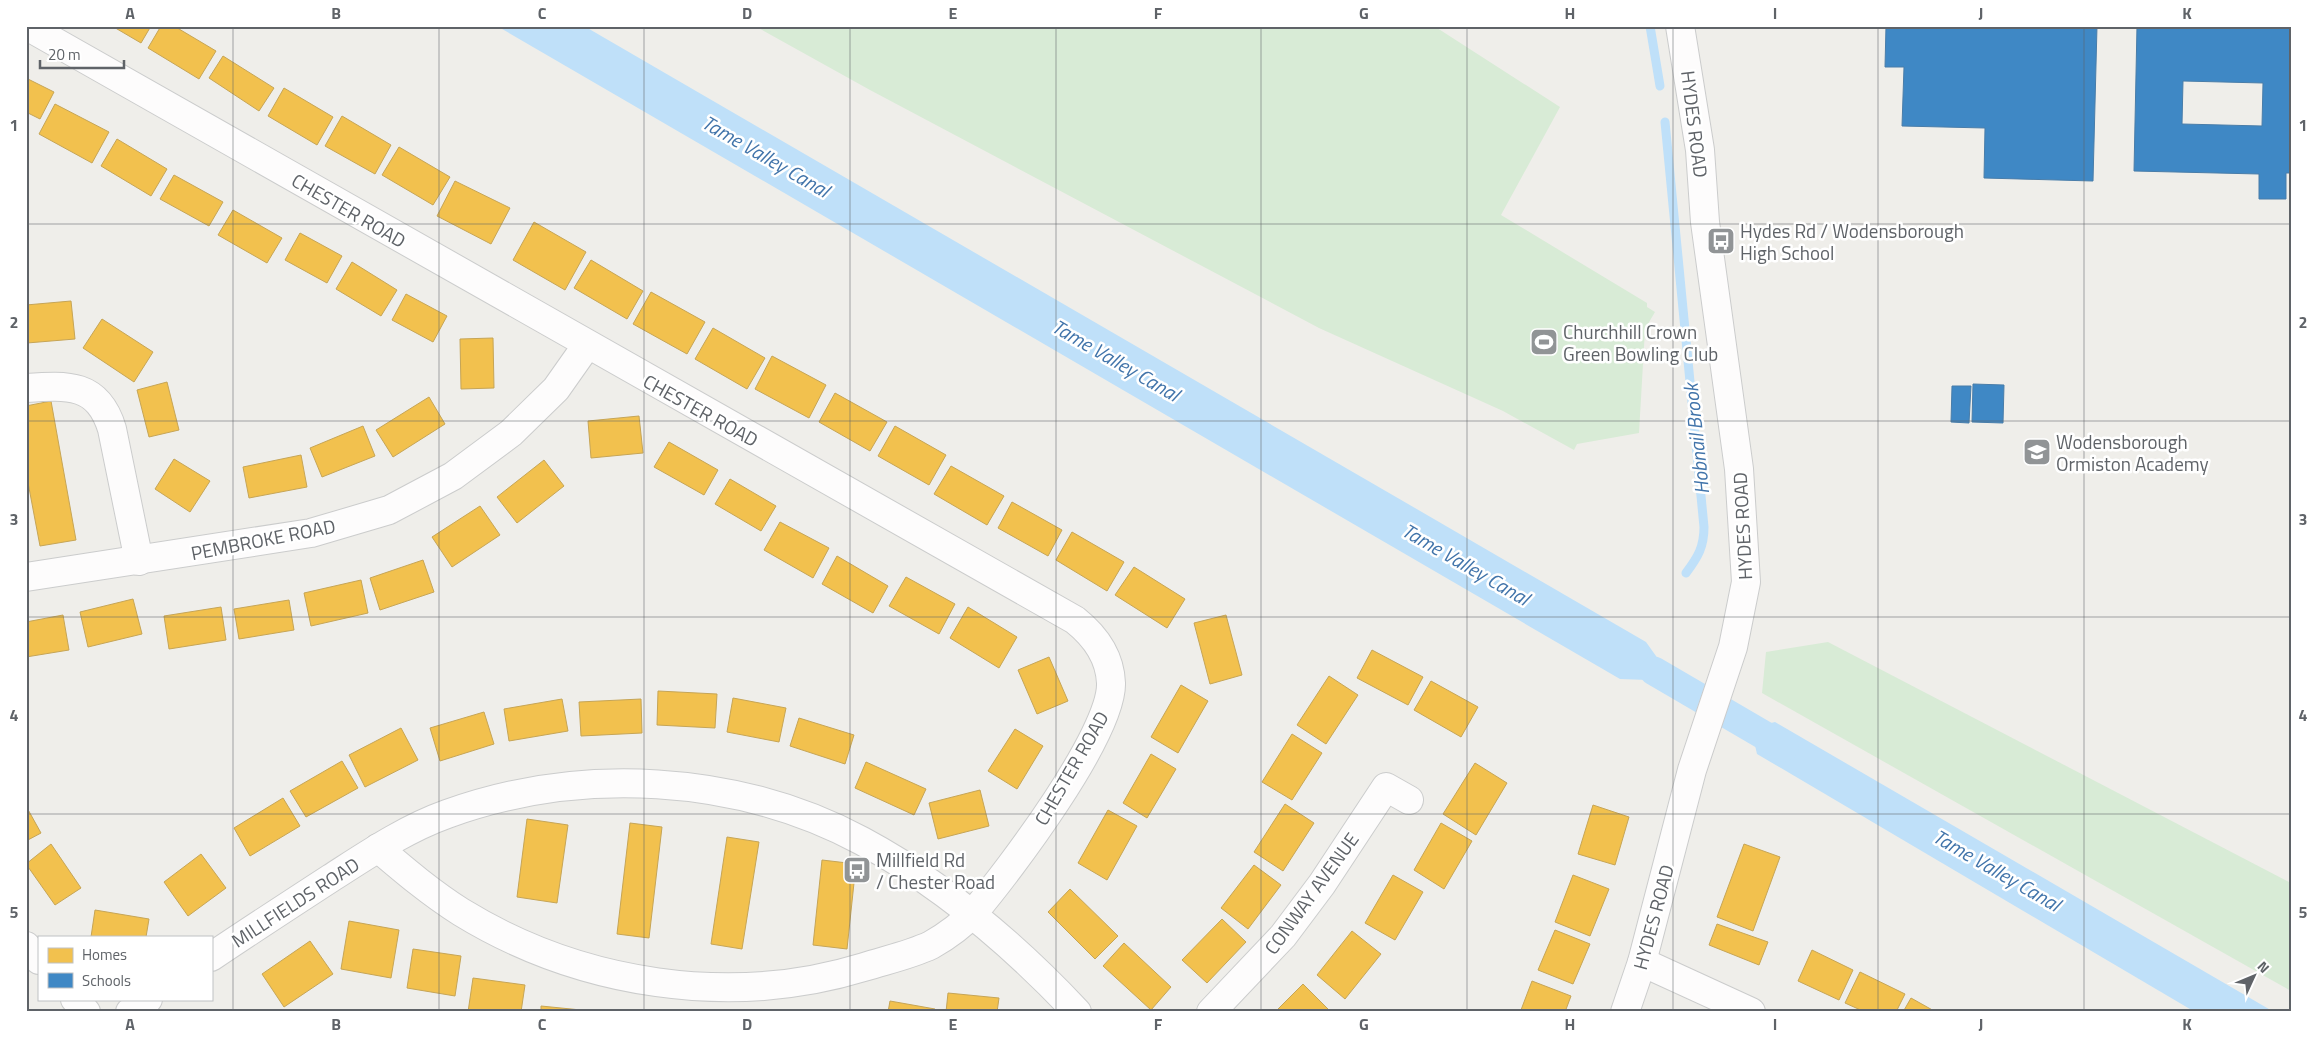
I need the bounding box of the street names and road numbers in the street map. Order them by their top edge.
street label: HYDES ROAD [1674,69,1716,179]
street label: CHESTER ROAD [286,165,412,255]
street label: CHESTER ROAD [638,366,764,454]
street label: HYDES ROAD [1725,471,1759,581]
street label: PEMBROKE ROAD [188,511,338,567]
street label: CHESTER ROAD [1026,705,1116,831]
street label: CONWAY AVENUE [1257,826,1365,960]
street label: MILLFIELDS ROAD [225,850,365,954]
street label: HYDES ROAD [1625,861,1681,973]

